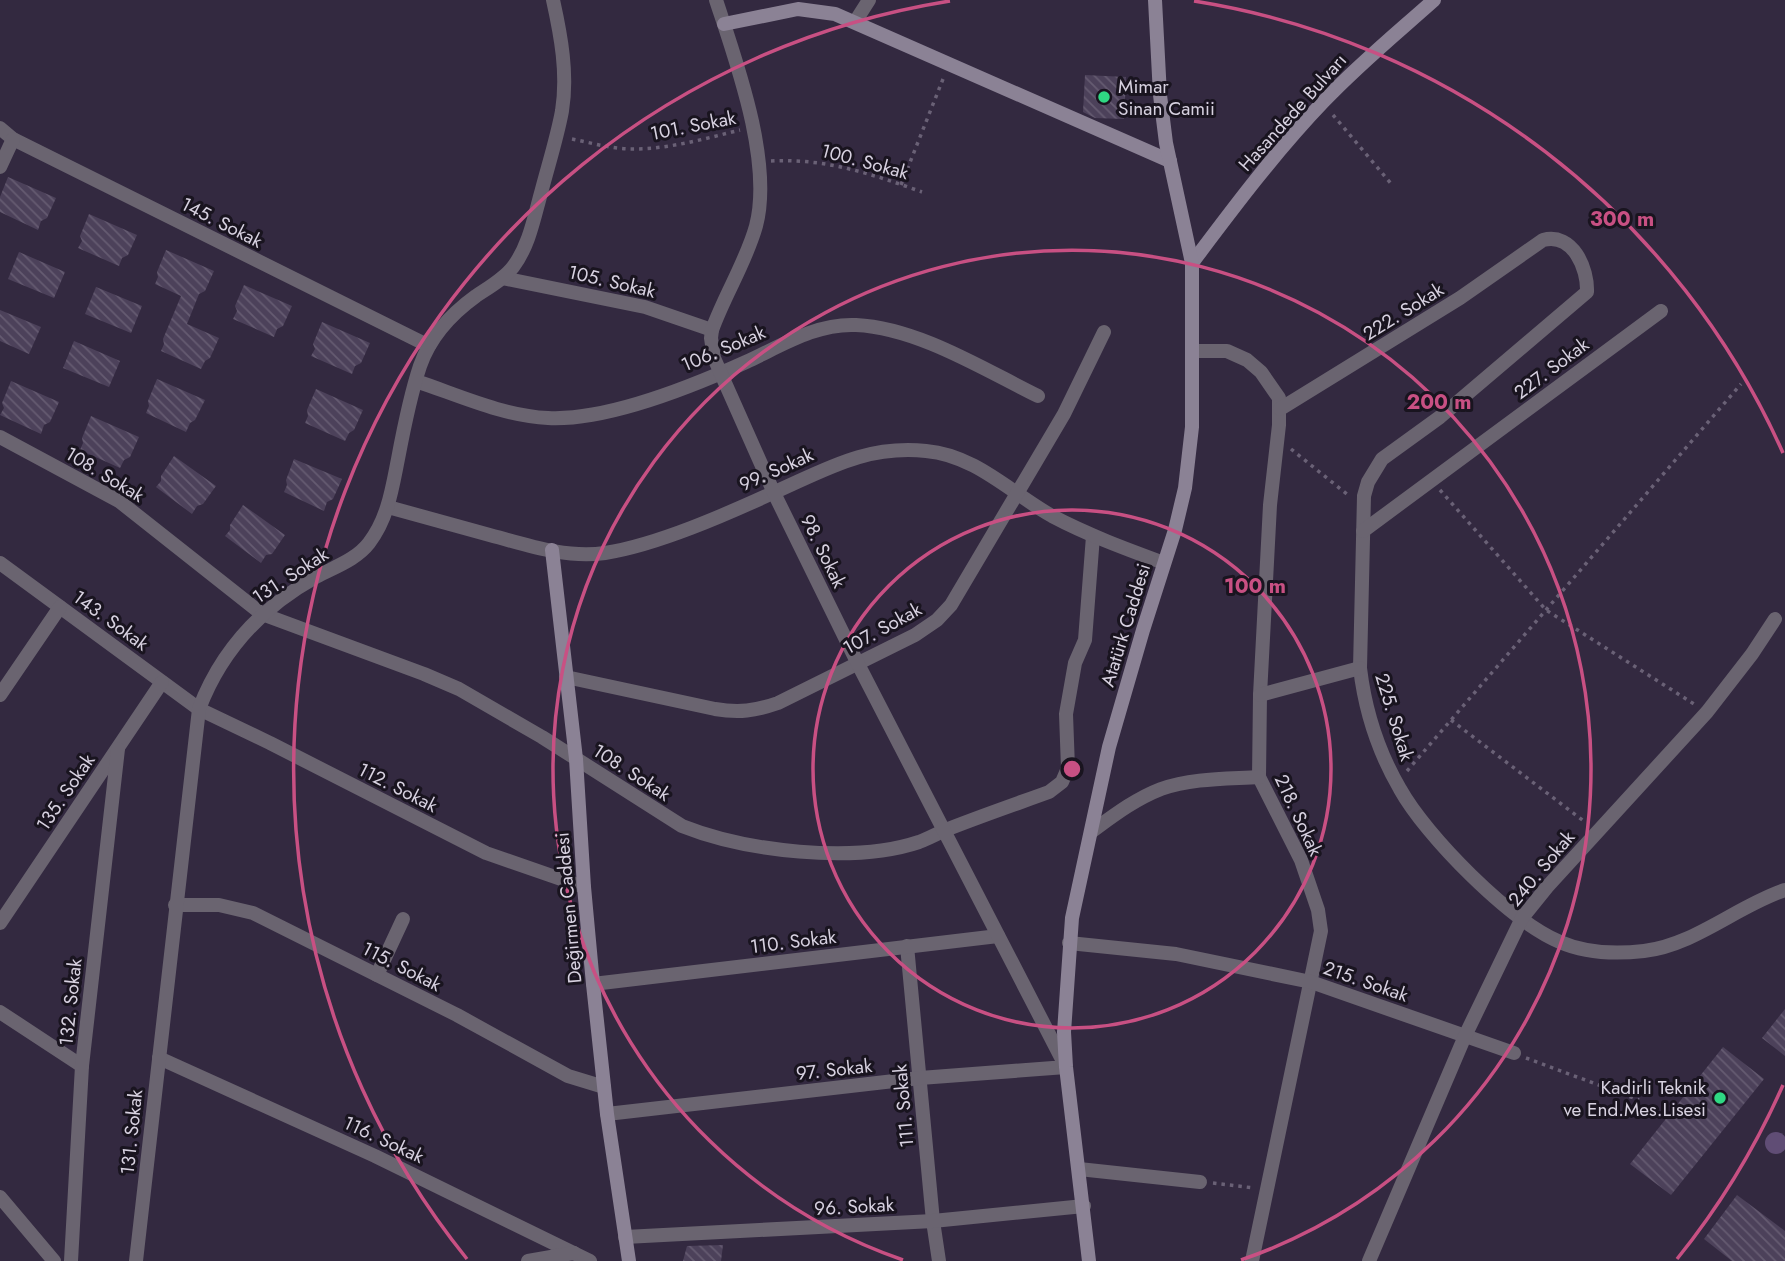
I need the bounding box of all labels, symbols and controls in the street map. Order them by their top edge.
street label: Hasandede Bulvarı [1232,47,1353,177]
place label: Mimar Sinan Camii [1118,73,1215,122]
marker: Mimar Sinan Camii [1096,89,1112,105]
street label: 101. Sokak [648,104,739,147]
street label: 100. Sokak [818,137,912,186]
street label: 145. Sokak [176,190,268,255]
text: 300 m [1590,204,1654,234]
street label: 105. Sokak [566,258,659,305]
street label: 222. Sokak [1358,276,1449,347]
street label: 106. Sokak [677,318,770,378]
street label: 227. Sokak [1508,331,1595,406]
text: 200 m [1406,387,1472,417]
street label: 108. Sokak [60,440,150,509]
street label: 99. Sokak [735,441,818,498]
street label: 98. Sokak [794,510,853,593]
street label: 131. Sokak [247,540,334,610]
street label: Atatürk Caddesi [1094,560,1157,690]
text: 100 m [1224,571,1286,601]
street label: 143. Sokak [67,584,155,657]
street label: 107. Sokak [838,595,927,661]
street label: 225. Sokak [1368,670,1421,765]
street label: 108. Sokak [587,737,677,808]
street label: 135. Sokak [30,748,101,836]
street label: 112. Sokak [353,756,443,819]
centre of rings [1060,757,1084,781]
street label: 218. Sokak [1268,770,1330,861]
street label: 240. Sokak [1502,824,1581,912]
street label: Değirmen Caddesi [548,831,589,985]
street label: 110. Sokak [748,923,838,960]
street label: 115. Sokak [357,935,447,998]
street label: 215. Sokak [1320,954,1412,1009]
street label: 132. Sokak [52,956,89,1047]
street label: 97. Sokak [795,1052,874,1087]
street label: 111. Sokak [886,1062,921,1149]
place label: Kadirli Teknik ve End.Mes.Lisesi [1563,1074,1707,1123]
street label: 131. Sokak [114,1087,149,1176]
marker: Kadirli Teknik ve End.Mes.Lisesi [1712,1090,1728,1106]
street label: 116. Sokak [339,1109,429,1170]
street label: 96. Sokak [813,1191,895,1222]

